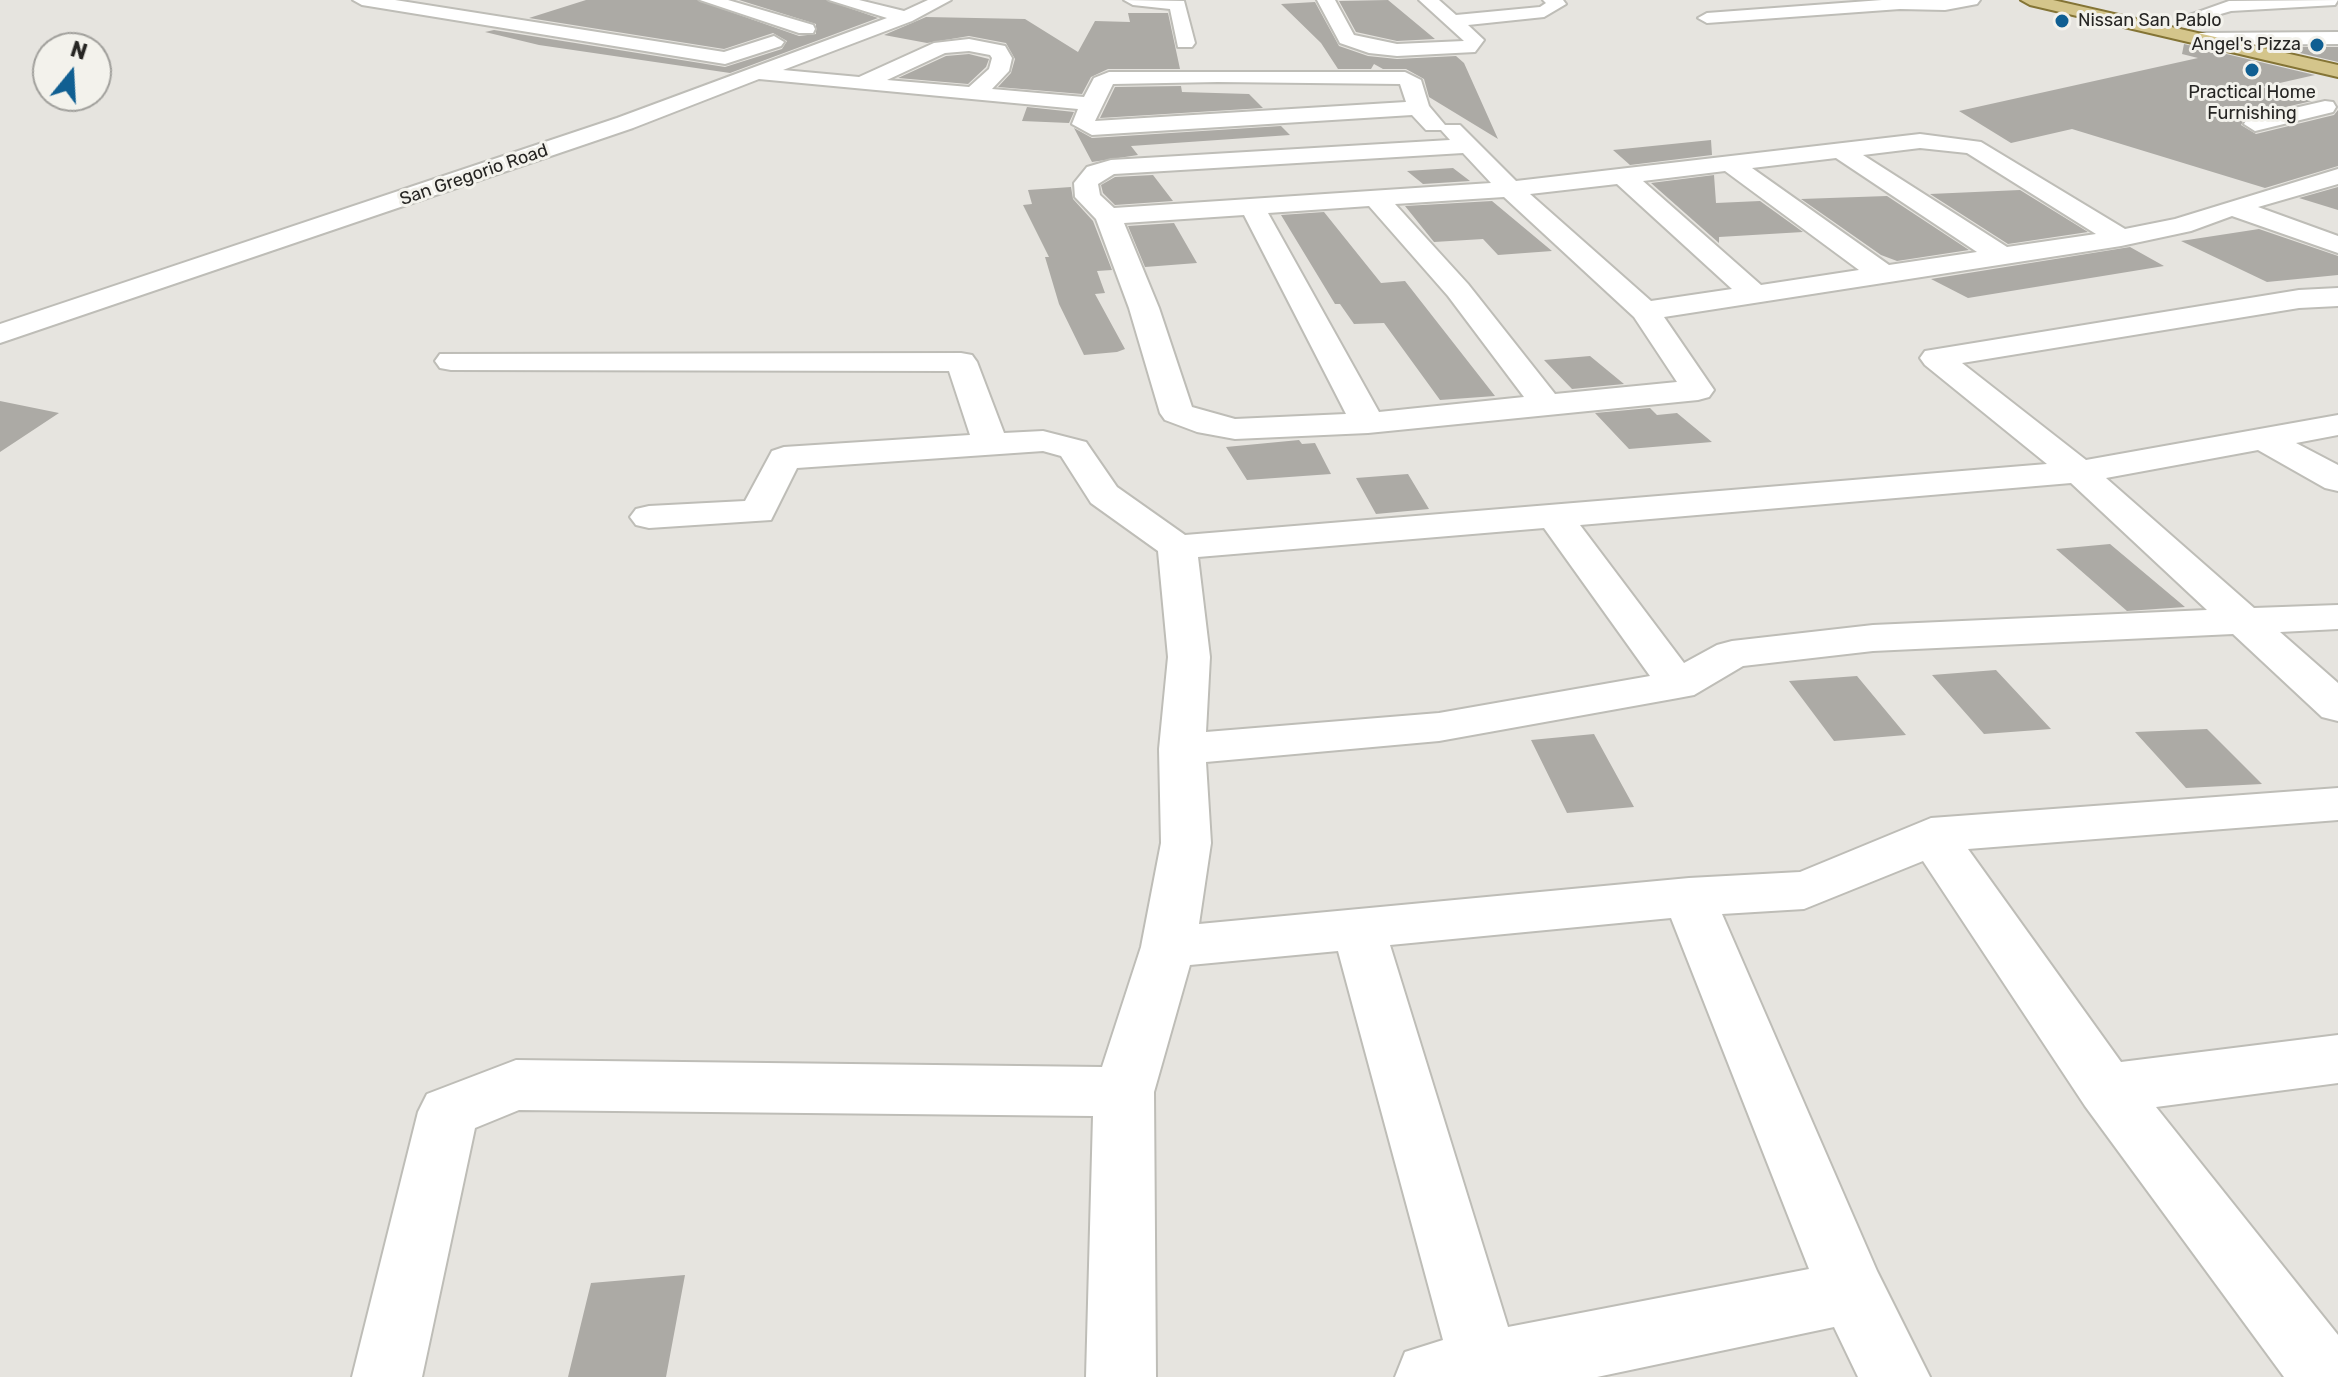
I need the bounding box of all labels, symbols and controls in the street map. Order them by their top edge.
place label: Nissan San Pablo [2078,10,2222,32]
marker: Nissan San Pablo [2053,12,2071,30]
north arrow [32,32,112,112]
place label: Angel's Pizza [2192,34,2301,56]
text: N [67,35,91,66]
marker: Angel's Pizza [2308,36,2326,54]
marker: Practical Home Furnishing [2243,61,2261,79]
place label: Practical Home Furnishing [2188,82,2316,124]
street label: San Gregorio Road [397,140,551,210]

